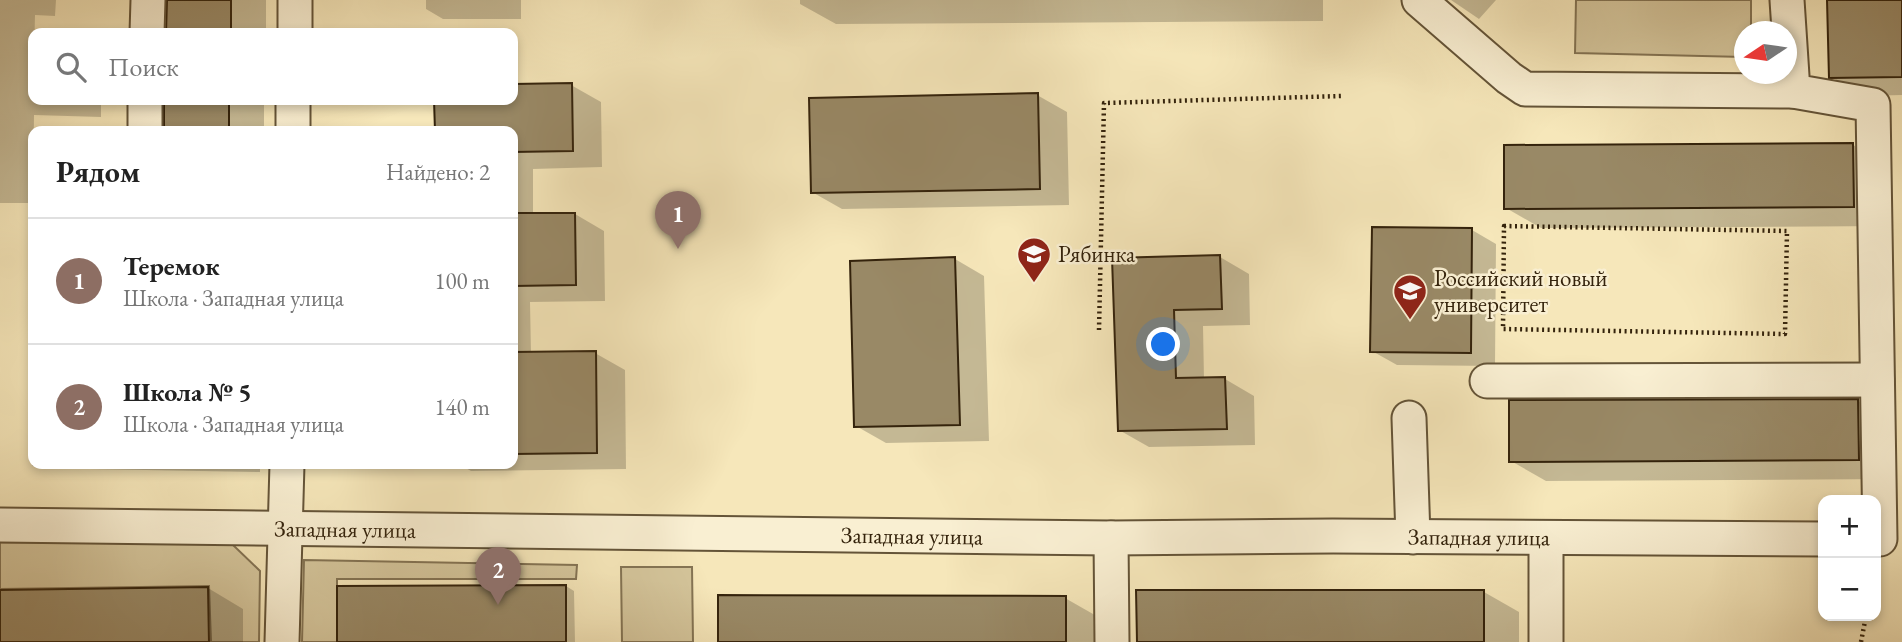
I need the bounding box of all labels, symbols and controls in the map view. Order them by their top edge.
north arrow [1734,21,1797,84]
search box [28,28,518,105]
icon: search [52,48,90,86]
text: Поиск [108,50,179,84]
text: Рядом [56,152,140,191]
text: Найдено: 2 [386,157,490,187]
pin: 1 [655,191,701,249]
school or university icon: Рябинка [1015,235,1053,284]
place label: Рябинка [1058,239,1136,269]
text: Теремок [123,249,220,283]
place label: Российский новый университет [1434,263,1607,319]
text: 1 [73,266,85,296]
text: 100 m [434,266,490,296]
school or university icon: Российский новый университет [1391,272,1429,321]
text: Школа · Западная улица [123,283,344,313]
your location [1146,327,1180,361]
text: Школа № 5 [123,375,252,409]
text: 2 [73,392,85,422]
text: 140 m [434,392,490,422]
text: Школа · Западная улица [123,409,344,439]
map controls [1818,495,1881,621]
button: + [1818,495,1881,558]
street label: Западная улица [274,513,417,545]
street label: Западная улица [841,520,984,552]
street label: Западная улица [1408,521,1551,552]
pin: 2 [475,547,521,605]
button: − [1818,558,1881,621]

